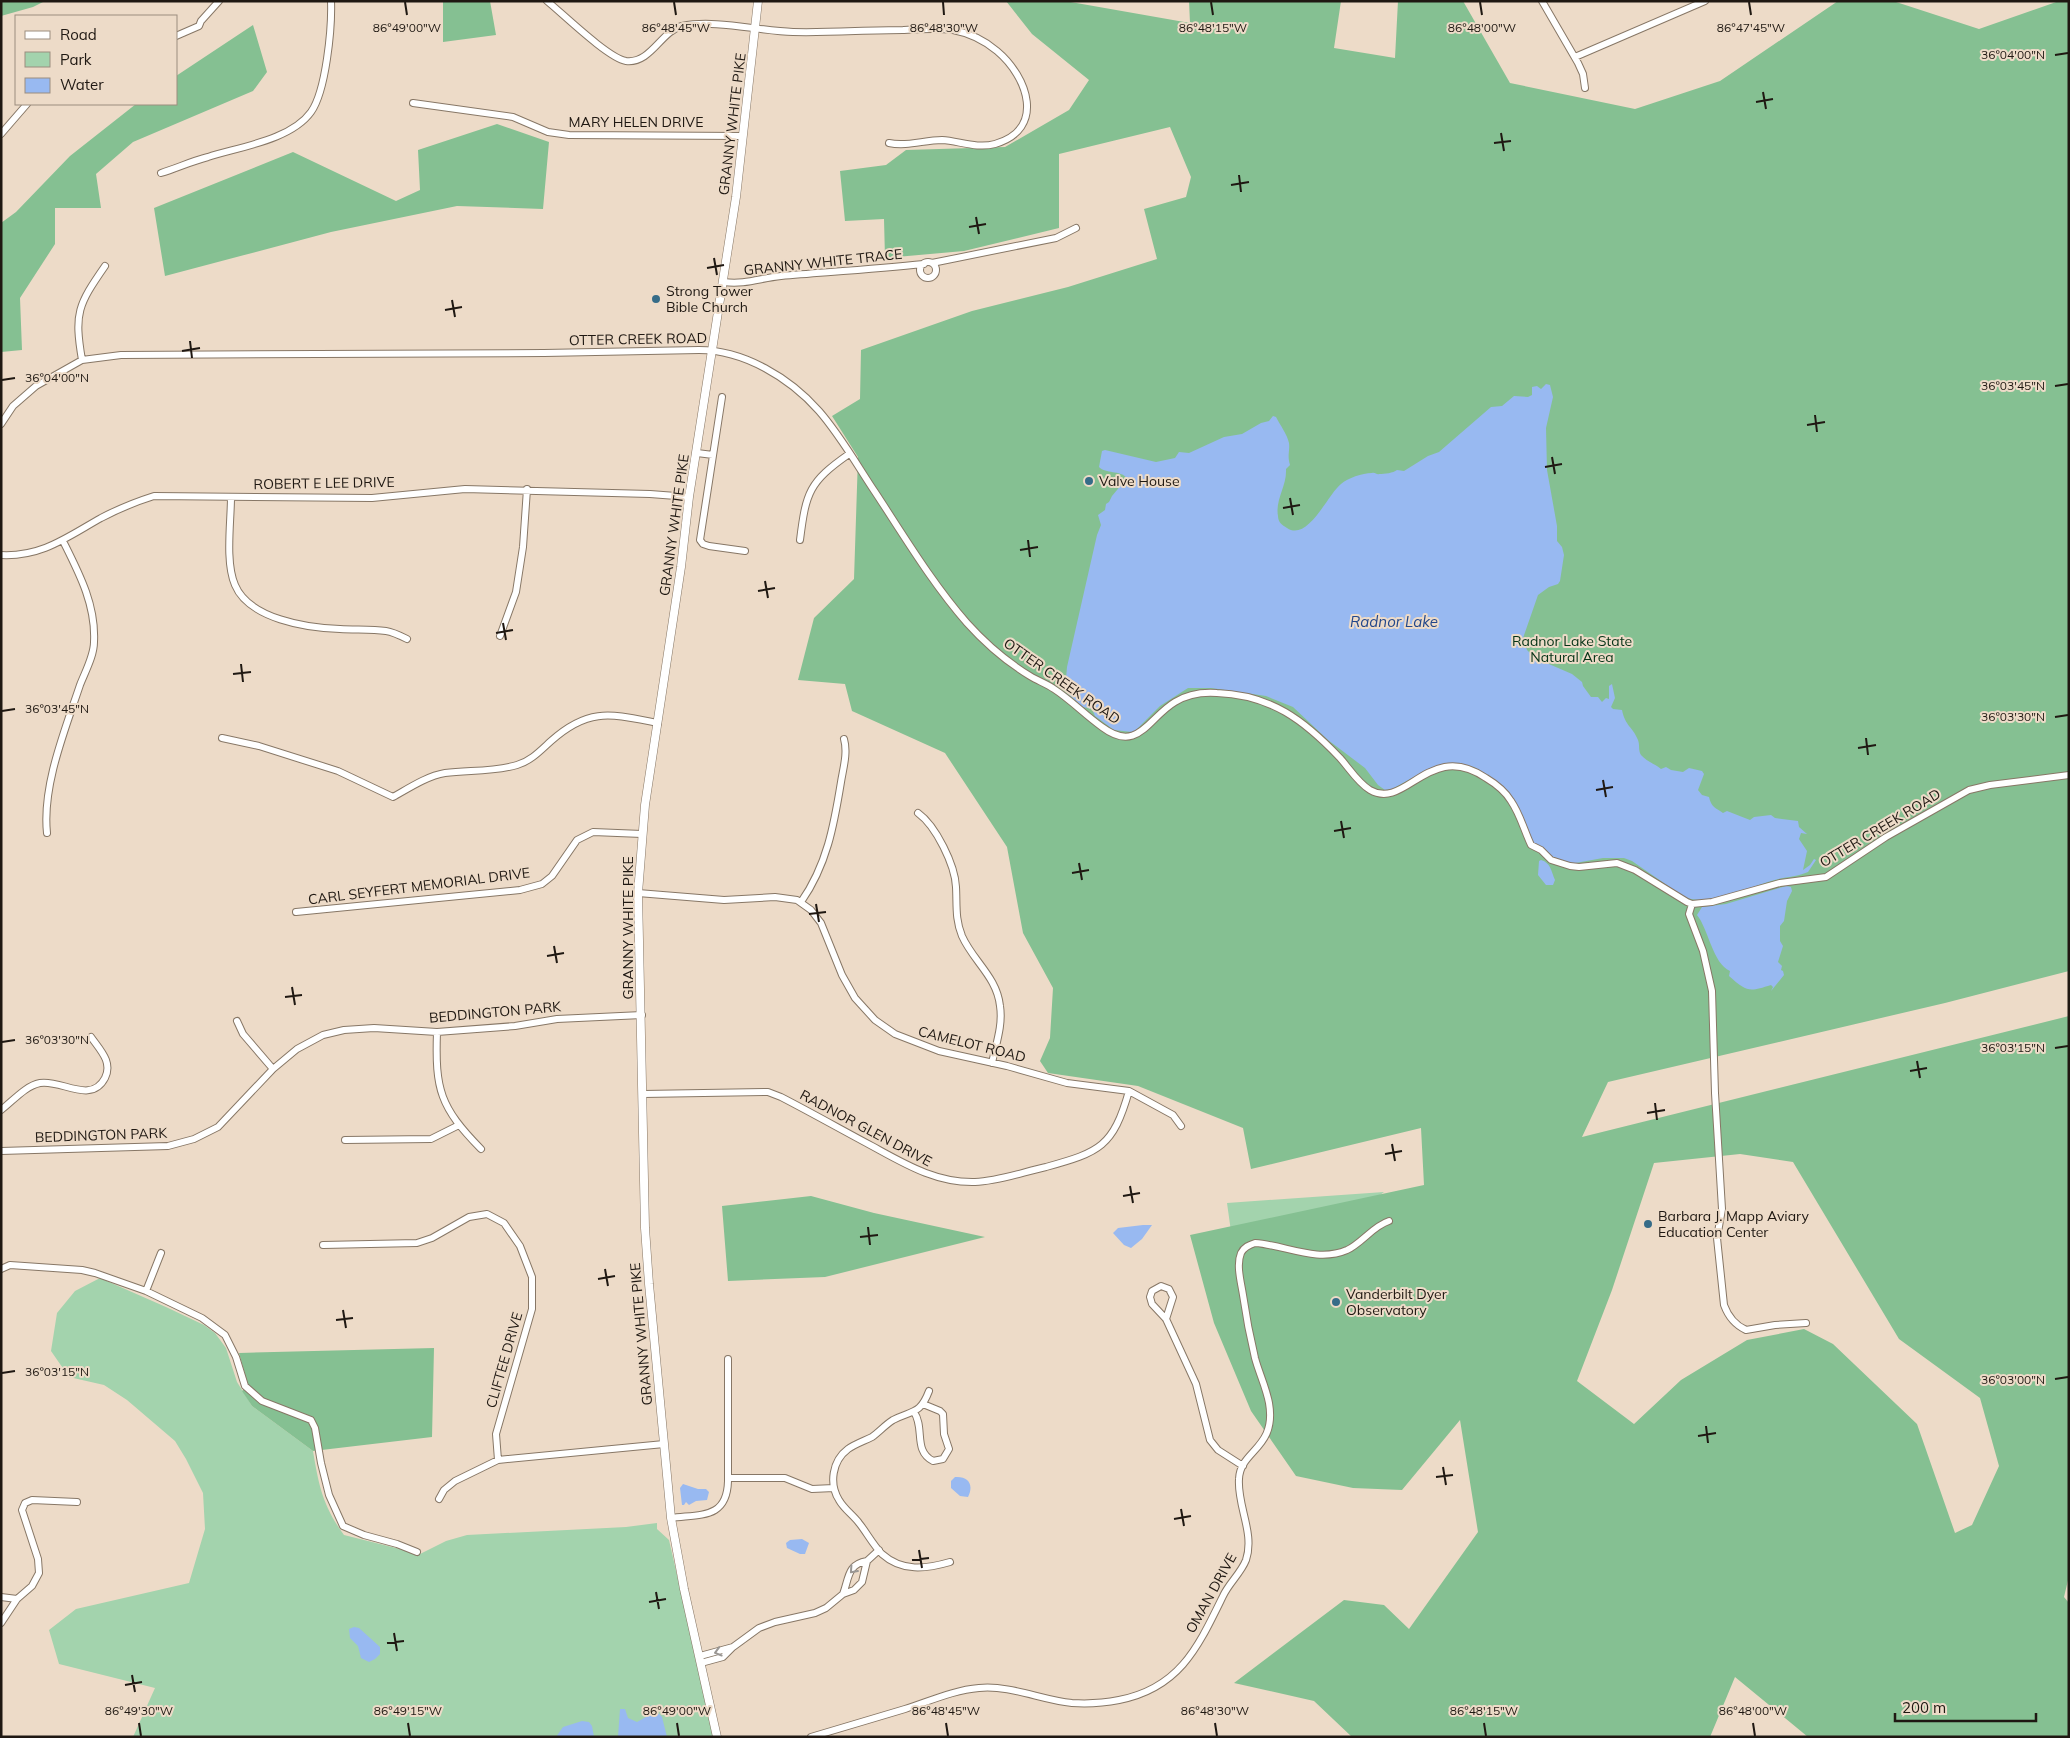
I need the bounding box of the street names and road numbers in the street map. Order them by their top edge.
street label: GRANNY WHITE PIKE [714,52,750,196]
street label: MARY HELEN DRIVE [569,113,703,131]
street label: GRANNY WHITE TRACE [743,245,903,279]
street label: OTTER CREEK ROAD [569,329,707,349]
street label: GRANNY WHITE PIKE [655,453,693,597]
street label: ROBERT E LEE DRIVE [253,473,395,493]
street label: OTTER CREEK ROAD [1000,634,1124,728]
street label: OTTER CREEK ROAD [1816,785,1944,871]
street label: GRANNY WHITE PIKE [619,856,637,1000]
street label: CARL SEYFERT MEMORIAL DRIVE [307,863,531,909]
street label: BEDDINGTON PARK [428,997,563,1027]
street label: CAMELOT ROAD [916,1022,1028,1066]
street label: RADNOR GLEN DRIVE [797,1086,935,1170]
street label: BEDDINGTON PARK [34,1124,169,1146]
street label: GRANNY WHITE PIKE [626,1262,656,1406]
street label: CLIFTEE DRIVE [482,1310,526,1410]
street label: OMAN DRIVE [1182,1550,1240,1636]

